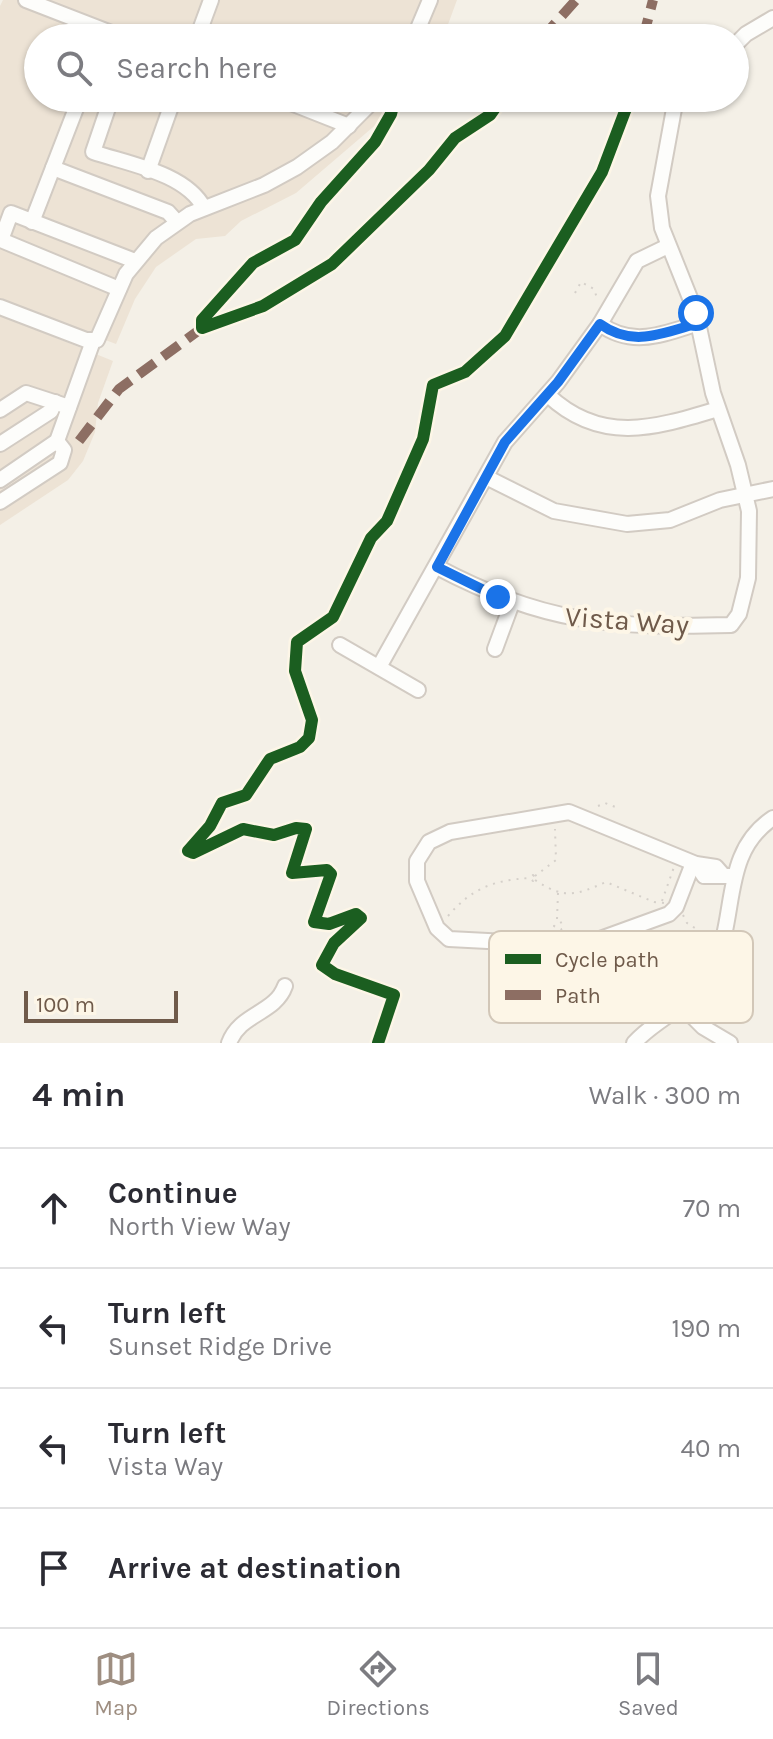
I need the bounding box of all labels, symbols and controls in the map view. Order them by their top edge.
search box [24,24,749,112]
icon: search [52,46,96,90]
text: Search here [116,50,277,86]
route start [678,295,714,331]
route end [480,579,516,615]
street label: Vista Way [564,600,690,641]
legend [489,931,753,1023]
text: Cycle path [555,947,659,973]
text: Path [555,983,601,1009]
scale bar [24,987,178,1023]
text: 100 m [36,992,95,1018]
text: 4 min [32,1075,125,1115]
text: Walk · 300 m [589,1080,741,1111]
text: Continue [108,1175,238,1211]
icon: ahead [32,1186,76,1230]
text: 70 m [683,1193,741,1224]
text: North View Way [108,1211,291,1242]
text: Turn left [108,1295,226,1331]
icon: left [32,1306,76,1350]
text: 190 m [671,1313,741,1344]
text: Sunset Ridge Drive [108,1331,332,1362]
text: Turn left [108,1415,226,1451]
icon: left [32,1426,76,1470]
text: 40 m [681,1433,741,1464]
text: Vista Way [108,1451,223,1482]
icon: arrive [32,1546,76,1590]
text: Arrive at destination [108,1550,402,1586]
tab: Map [94,1647,138,1721]
tab: Directions [326,1647,430,1721]
tab: Saved [618,1647,679,1721]

